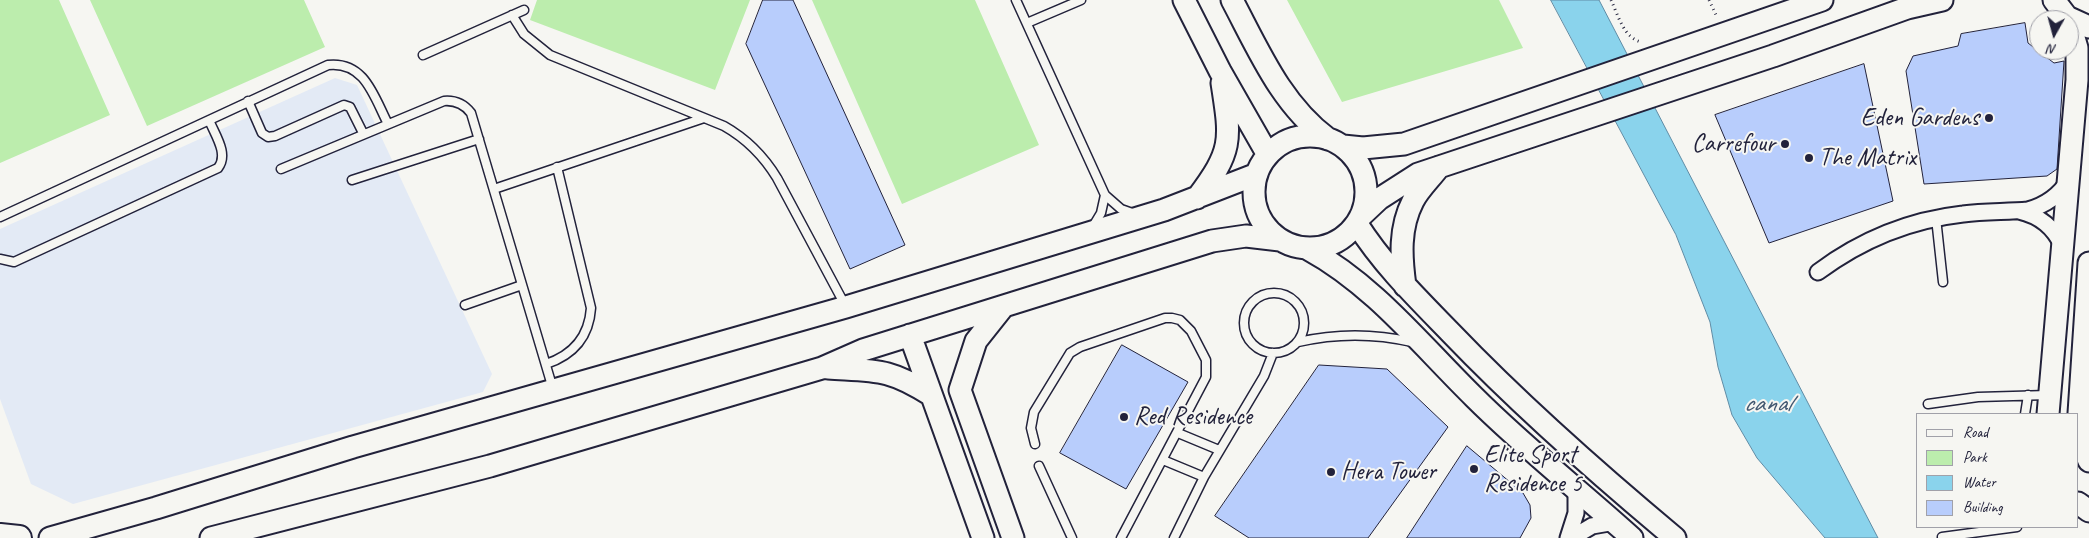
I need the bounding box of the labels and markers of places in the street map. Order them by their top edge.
place label: Eden Gardens [1861,103,1979,133]
marker: Eden Gardens [1983,112,1995,124]
place label: Carrefour [1692,129,1775,159]
marker: Carrefour [1779,138,1791,150]
place label: The Matrix [1819,143,1916,173]
marker: The Matrix [1803,152,1815,164]
place label: Red Residence [1134,402,1252,432]
marker: Red Residence [1118,411,1130,423]
place label: Elite Sport Residence 5 [1484,440,1582,499]
place label: Hera Tower [1341,457,1436,487]
marker: Elite Sport Residence 5 [1468,463,1480,475]
marker: Hera Tower [1325,466,1337,478]

